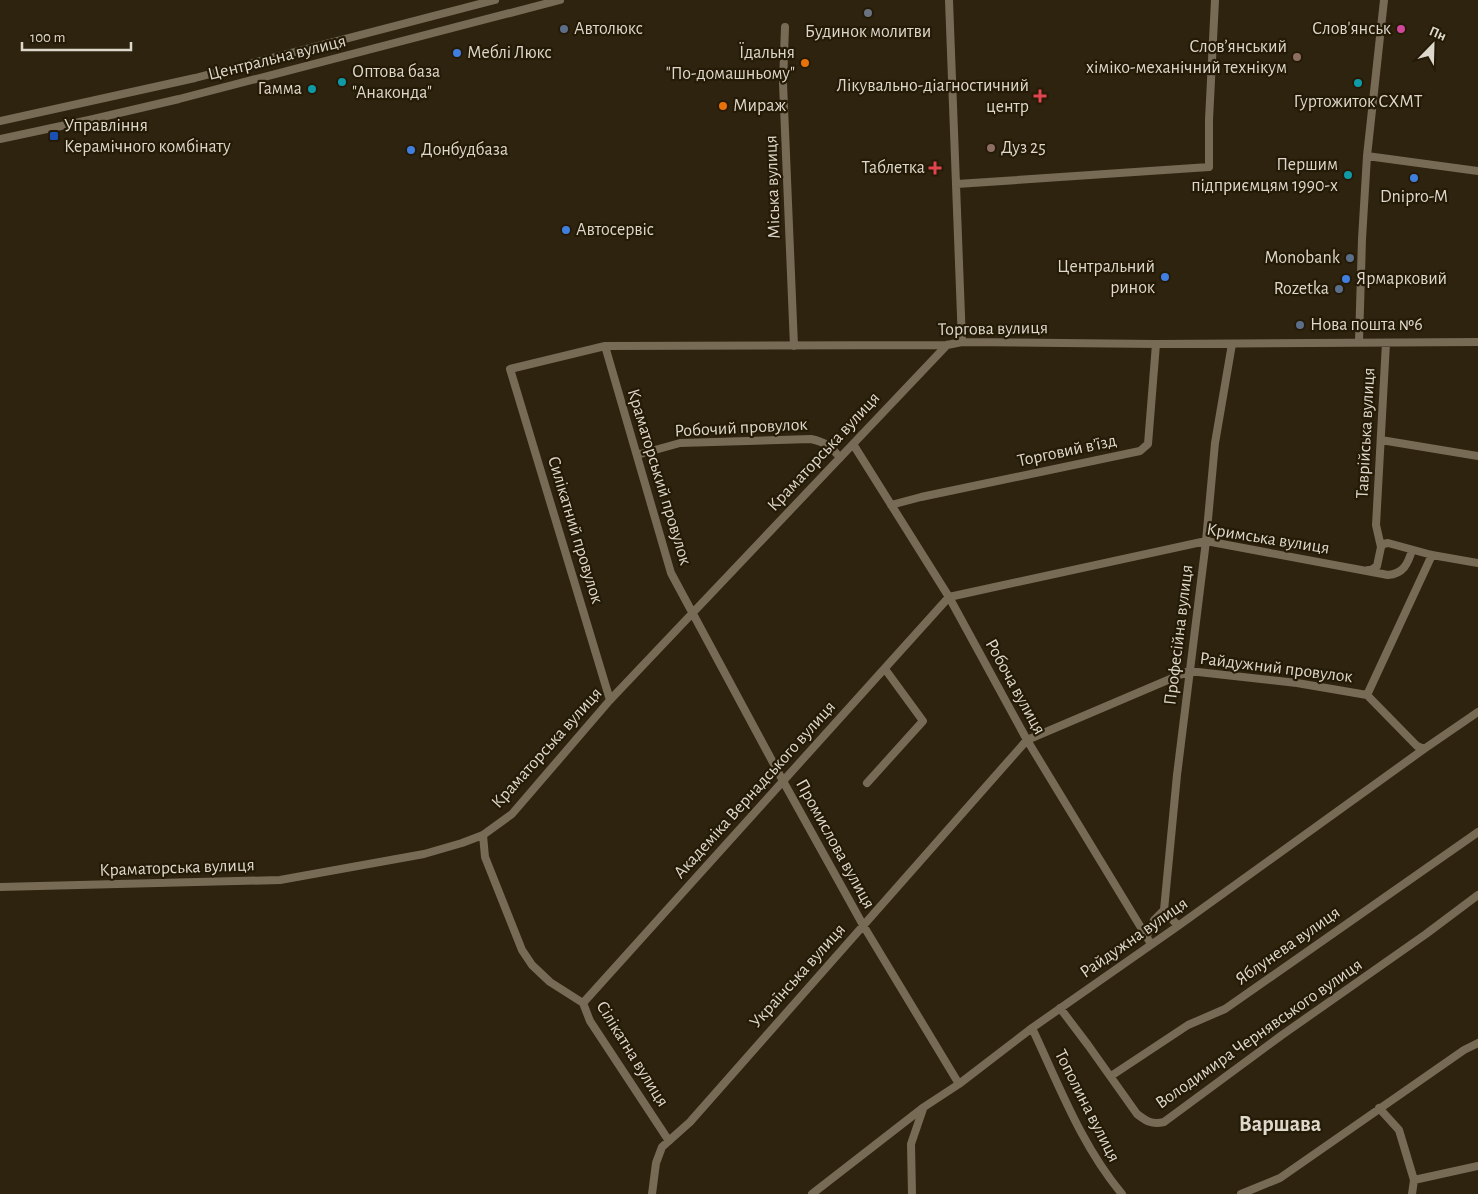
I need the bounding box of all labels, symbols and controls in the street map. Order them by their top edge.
marker: Будинок молитви [862,7,874,19]
scale bar [22,20,131,52]
place label: Автолюкс [574,20,643,38]
place label: Слов'янськ [1312,20,1392,38]
north arrow [1408,20,1458,70]
marker: Автолюкс [558,23,570,35]
place label: Будинок молитви [805,23,931,41]
marker: Слов'янськ [1395,23,1407,35]
text: Пн [1427,24,1448,44]
text: 100 m [30,30,65,45]
street label: Центральна вулиця [206,32,348,84]
place label: Слов’янський хіміко-механічний технікум [1086,38,1287,77]
place label: Їдальня "По-домашньому" [666,42,795,83]
place label: Меблі Люкс [467,43,552,62]
marker: Меблі Люкс [451,47,463,59]
marker: Слов’янський хіміко-механічний технікум [1291,51,1303,63]
marker: Їдальня "По-домашньому" [799,57,811,69]
place label: Оптова база "Анаконда" [352,62,440,102]
marker: Оптова база "Анаконда" [336,76,348,88]
place label: Лікувально-діагностичний центр [837,77,1029,116]
marker: Гуртожиток СХМТ [1352,77,1364,89]
place label: Гамма [258,80,302,98]
marker: Гамма [306,83,318,95]
marker: Лікувально-діагностичний центр [1033,89,1047,103]
place label: Гуртожиток СХМТ [1294,93,1423,111]
place label: Мираж [733,97,786,115]
marker: Мираж [717,100,729,112]
place label: Управління Керамічного комбінату [64,117,231,156]
marker: Управління Керамічного комбінату [48,130,60,142]
street label: Міська вулиця [762,135,784,239]
place label: Дуз 25 [1001,139,1046,157]
place label: Донбудбаза [421,140,508,159]
marker: Дуз 25 [985,142,997,154]
marker: Донбудбаза [405,144,417,156]
place label: Першим підприємцям 1990-х [1191,156,1338,195]
place label: Таблетка [862,158,925,177]
marker: Таблетка [929,162,941,174]
marker: Першим підприємцям 1990-х [1342,169,1354,181]
marker: Dnipro-M [1408,172,1420,184]
place label: Dnipro-M [1380,188,1448,206]
place label: Автосервіс [576,221,654,239]
marker: Автосервіс [560,224,572,236]
place label: Monobank [1264,249,1341,267]
marker: Monobank [1344,252,1356,264]
place label: Центральний ринок [1057,258,1156,297]
place label: Ярмарковий [1356,270,1447,288]
marker: Центральний ринок [1159,271,1171,283]
marker: Ярмарковий [1340,273,1352,285]
place label: Rozetka [1274,280,1329,298]
marker: Rozetka [1333,283,1345,295]
place label: Нова пошта №6 [1310,316,1423,334]
street label: Торгова вулиця [938,319,1048,339]
marker: Нова пошта №6 [1294,319,1306,331]
street label: Таврійська вулиця [1354,367,1378,499]
street label: Краматорський провулок [624,387,695,568]
street label: Краматорська вулиця [764,389,884,515]
street label: Робочий провулок [674,414,809,440]
street label: Торговий в’їзд [1016,432,1118,470]
street label: Силікатний провулок [544,454,606,607]
street label: Кримська вулиця [1205,520,1331,558]
street label: Професійна вулиця [1161,564,1197,706]
street label: Робоча вулиця [981,636,1049,738]
street label: Райдужний провулок [1198,650,1354,686]
street label: Краматорська вулиця [488,684,606,812]
street label: Академіка Вернадського вулиця [671,698,839,882]
street label: Промислова вулиця [792,776,878,912]
street label: Краматорська вулиця [99,856,255,880]
street label: Райдужна вулиця [1077,894,1191,982]
street label: Яблунева вулиця [1232,902,1344,989]
street label: Українська вулиця [747,920,849,1032]
street label: Володимира Чернявського вулиця [1152,956,1366,1112]
street label: Сілікатна вулиця [592,998,672,1110]
street label: Тополина вулиця [1051,1047,1123,1165]
district label: Варшава [1239,1113,1321,1135]

